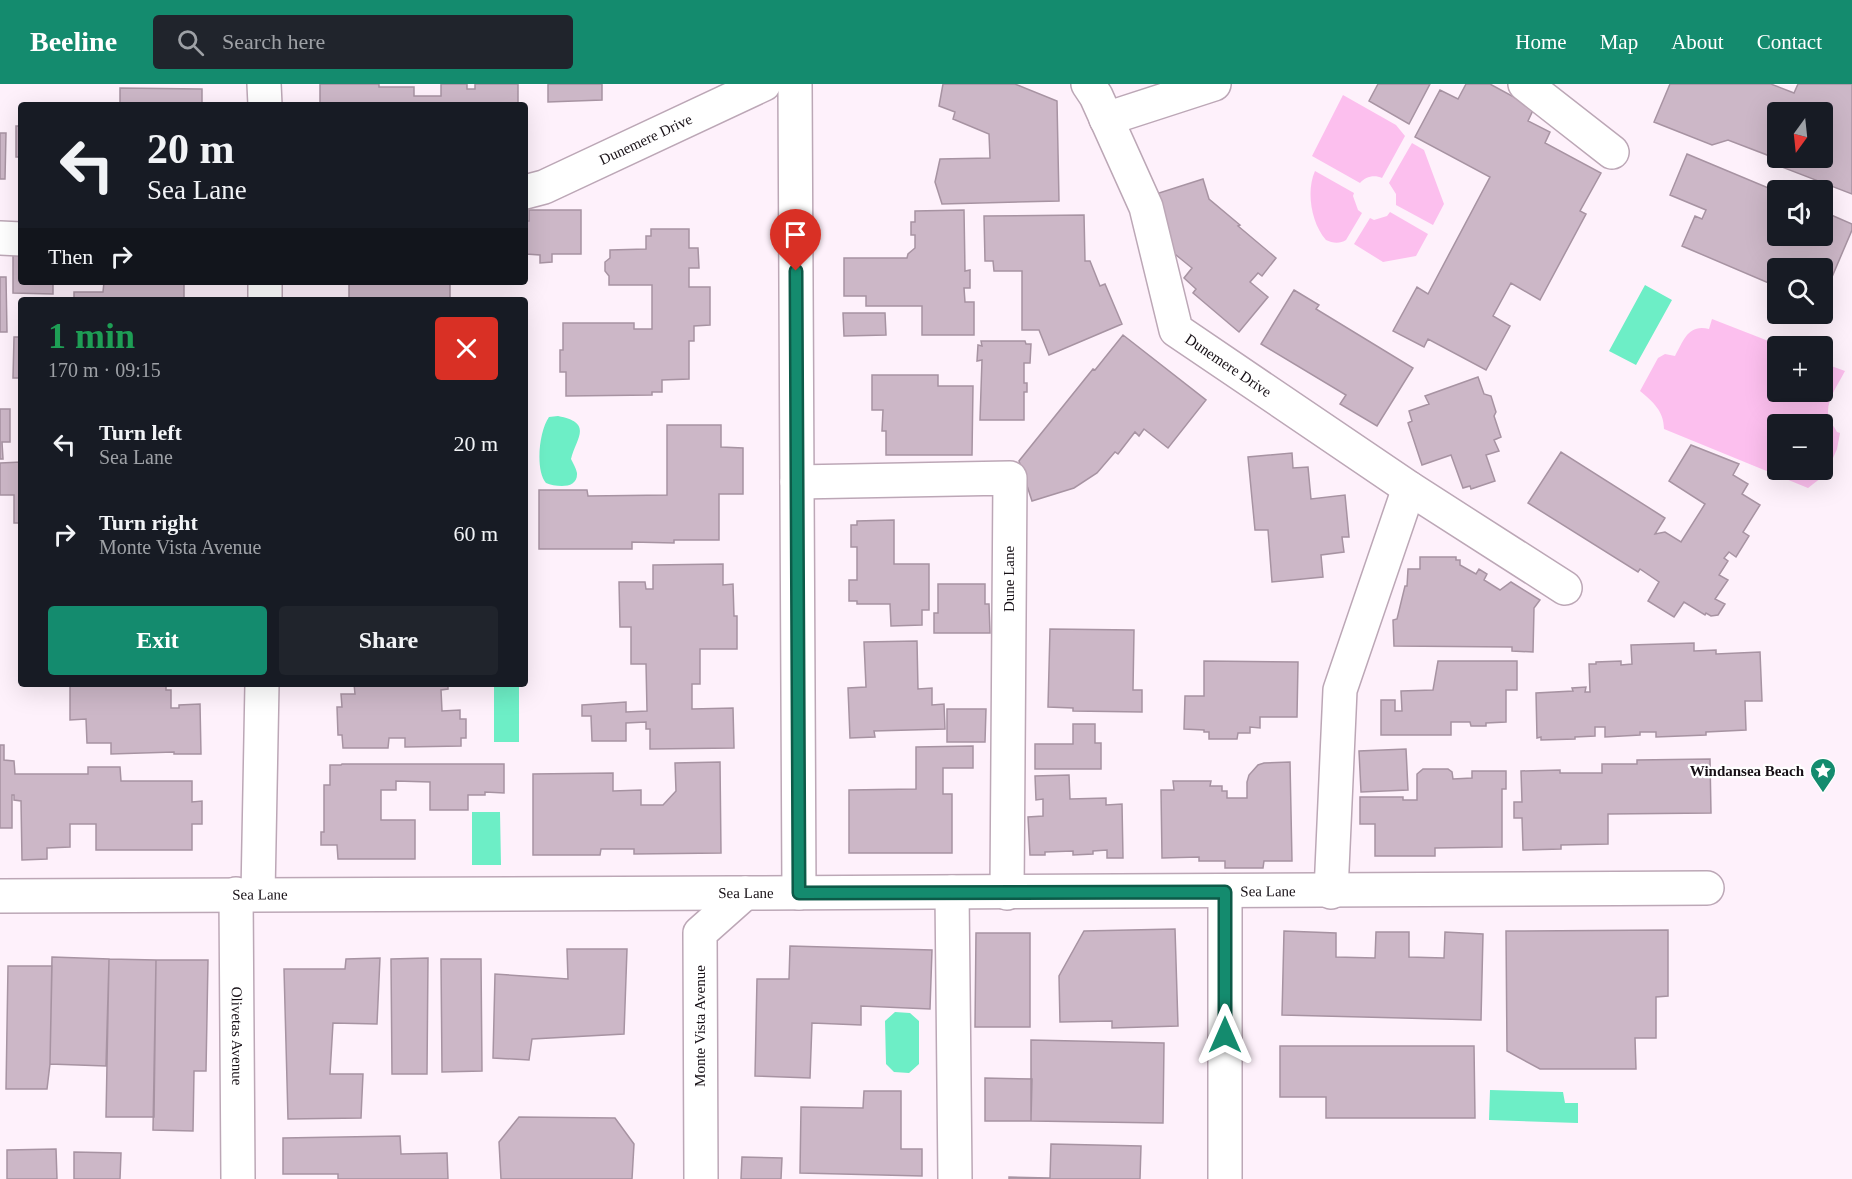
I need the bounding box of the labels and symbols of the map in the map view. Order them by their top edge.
north arrow [1767,102,1833,168]
street label: Dunemere Drive [597,111,695,168]
pin [770,209,821,271]
street label: Dunemere Drive [1182,331,1275,400]
street label: Dune Lane [1001,546,1017,612]
place icon: Windansea Beach [1808,756,1838,794]
place label: Windansea Beach [1690,763,1805,779]
street label: Sea Lane [1240,883,1296,899]
street label: Sea Lane [718,885,774,901]
street label: Sea Lane [232,886,288,903]
street label: Monte Vista Avenue [692,965,708,1087]
street label: Olivetas Avenue [229,987,245,1086]
position arrow [1193,1003,1257,1067]

